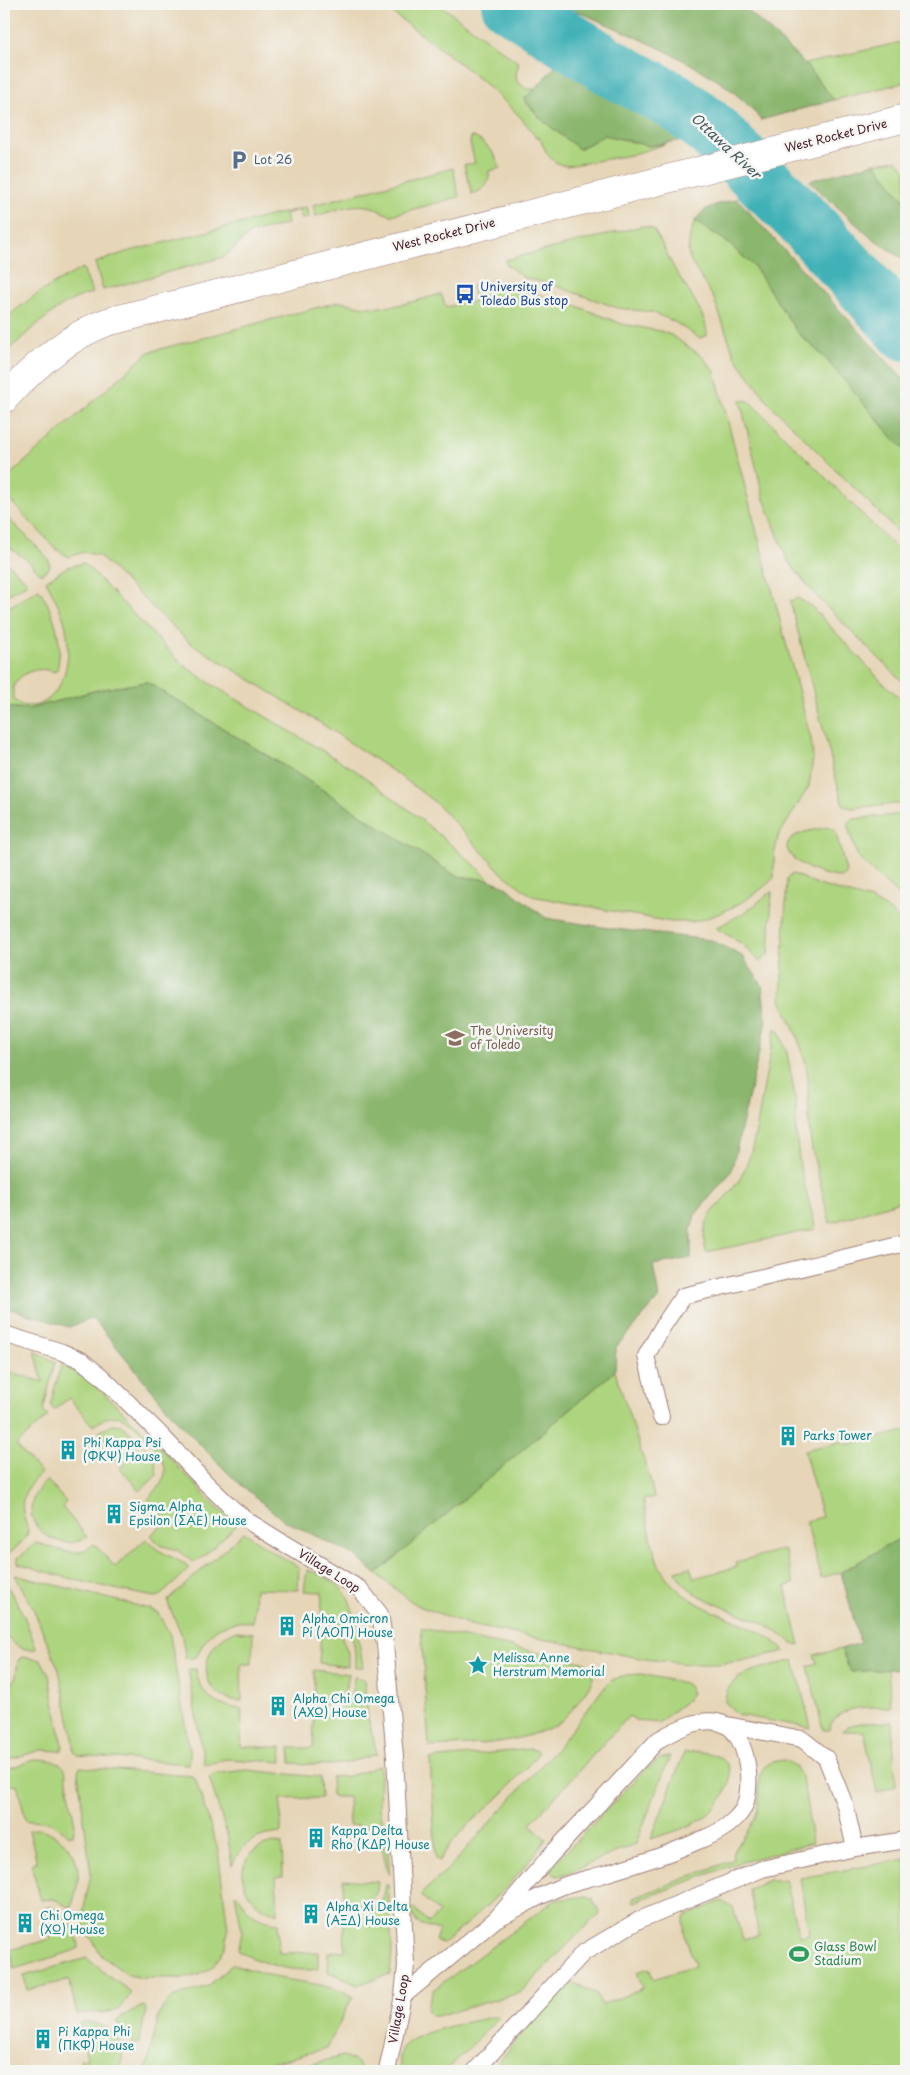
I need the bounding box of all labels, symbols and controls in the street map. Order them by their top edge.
water label: Ottawa River [687,108,767,185]
street label: West Rocket Drive [783,114,889,156]
parking icon: Lot 26 [228,149,250,171]
place label: Lot 26 [254,150,292,168]
street label: West Rocket Drive [391,213,497,255]
place label: University of Toledo Bus stop [480,277,568,309]
bus stop icon: University of Toledo Bus stop [454,283,476,305]
place label: The University of Toledo [470,1021,554,1053]
school or university icon: The University of Toledo [444,1027,466,1049]
building icon: Parks Tower [777,1425,799,1447]
place label: Parks Tower [803,1426,872,1444]
place label: Phi Kappa Psi (ΦΚΨ) House [83,1433,161,1465]
building icon: Phi Kappa Psi (ΦΚΨ) House [57,1439,79,1461]
place label: Sigma Alpha Epsilon (ΣΑΕ) House [129,1497,247,1529]
building icon: Sigma Alpha Epsilon (ΣΑΕ) House [103,1503,125,1525]
street label: Village Loop [295,1544,364,1596]
place label: Alpha Omicron Pi (ΑΟΠ) House [302,1609,393,1641]
building icon: Alpha Omicron Pi (ΑΟΠ) House [276,1615,298,1637]
place label: Melissa Anne Herstrum Memorial [493,1648,605,1680]
place icon: Melissa Anne Herstrum Memorial [467,1654,489,1676]
place label: Alpha Chi Omega (ΑΧΩ) House [293,1689,395,1721]
building icon: Alpha Chi Omega (ΑΧΩ) House [267,1695,289,1717]
place label: Kappa Delta Rho (ΚΔΡ) House [331,1821,430,1853]
building icon: Kappa Delta Rho (ΚΔΡ) House [305,1827,327,1849]
place label: Alpha Xi Delta (ΑΞΔ) House [326,1897,409,1929]
building icon: Alpha Xi Delta (ΑΞΔ) House [300,1903,322,1925]
place label: Chi Omega (ΧΩ) House [40,1906,105,1938]
building icon: Chi Omega (ΧΩ) House [14,1912,36,1934]
place label: Glass Bowl Stadium [814,1937,877,1969]
sports icon: Glass Bowl Stadium [788,1943,810,1965]
street label: Village Loop [383,1973,413,2045]
place label: Pi Kappa Phi (ΠΚΦ) House [58,2022,135,2054]
building icon: Pi Kappa Phi (ΠΚΦ) House [32,2028,54,2050]

